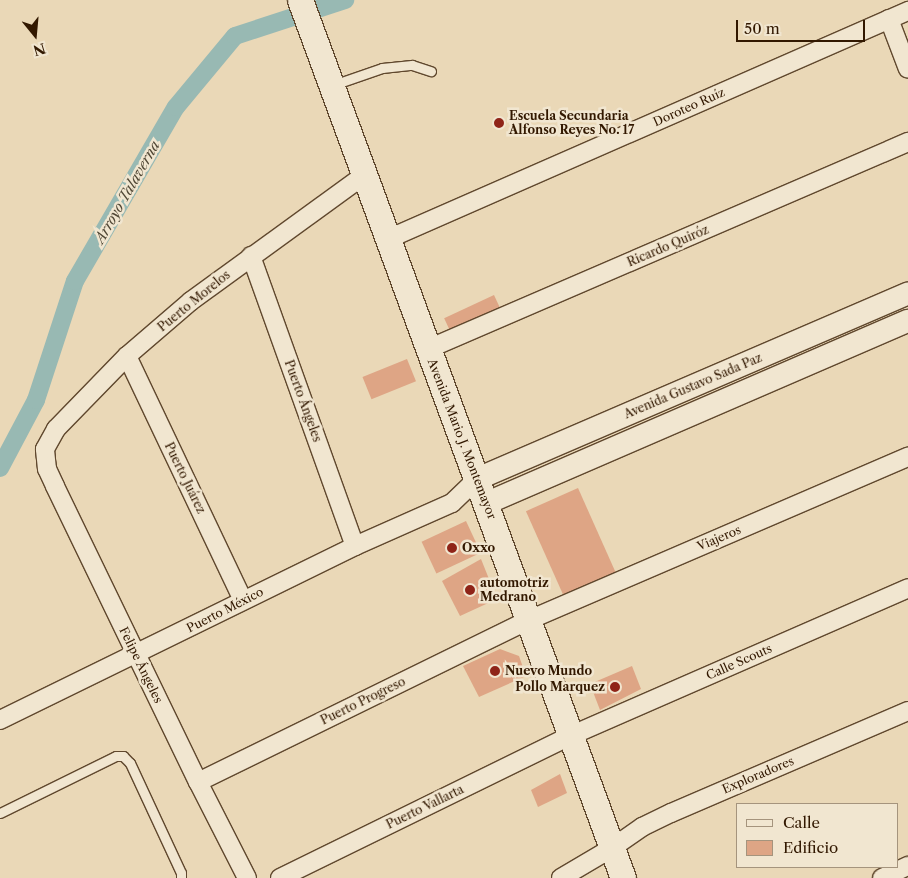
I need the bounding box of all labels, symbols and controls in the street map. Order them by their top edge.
north arrow [10,10,60,60]
scale bar [738,10,867,42]
text: 50 m [744,19,780,38]
text: N [31,39,48,60]
street label: Doroteo Ruíz [651,85,727,129]
place label: Escuela Secundaria Alfonso Reyes No. 17 [509,109,634,137]
marker: Escuela Secundaria Alfonso Reyes No. 17 [493,117,505,129]
water label: Arroyo Talaverna [91,138,163,246]
street label: Ricardo Quiróz [625,222,711,270]
street label: Puerto Morelos [155,267,233,335]
street label: Avenida Gustavo Sada Paz [622,350,764,422]
street label: Avenida Mario J. Montemayor [425,357,499,521]
street label: Puerto Ángeles [281,358,325,444]
street label: Puerto Juárez [162,440,208,516]
street label: Viajeros [695,522,743,554]
place label: Oxxo [462,541,495,555]
marker: Oxxo [446,542,458,554]
place label: automotriz Medrano [480,576,549,604]
street label: Puerto México [184,584,266,636]
marker: automotriz Medrano [464,584,476,596]
street label: Felipe Ángeles [116,624,166,706]
street label: Calle Scouts [704,641,774,683]
place label: Nuevo Mundo [505,664,592,678]
marker: Nuevo Mundo [489,665,501,677]
street label: Puerto Progreso [318,674,408,728]
place label: Pollo Marquez [515,680,605,694]
marker: Pollo Marquez [609,681,621,693]
street label: Exploradores [720,753,796,797]
street label: Puerto Vallarta [384,782,466,832]
legend [736,803,898,868]
text: Calle [783,813,820,832]
text: Edificio [783,838,838,857]

